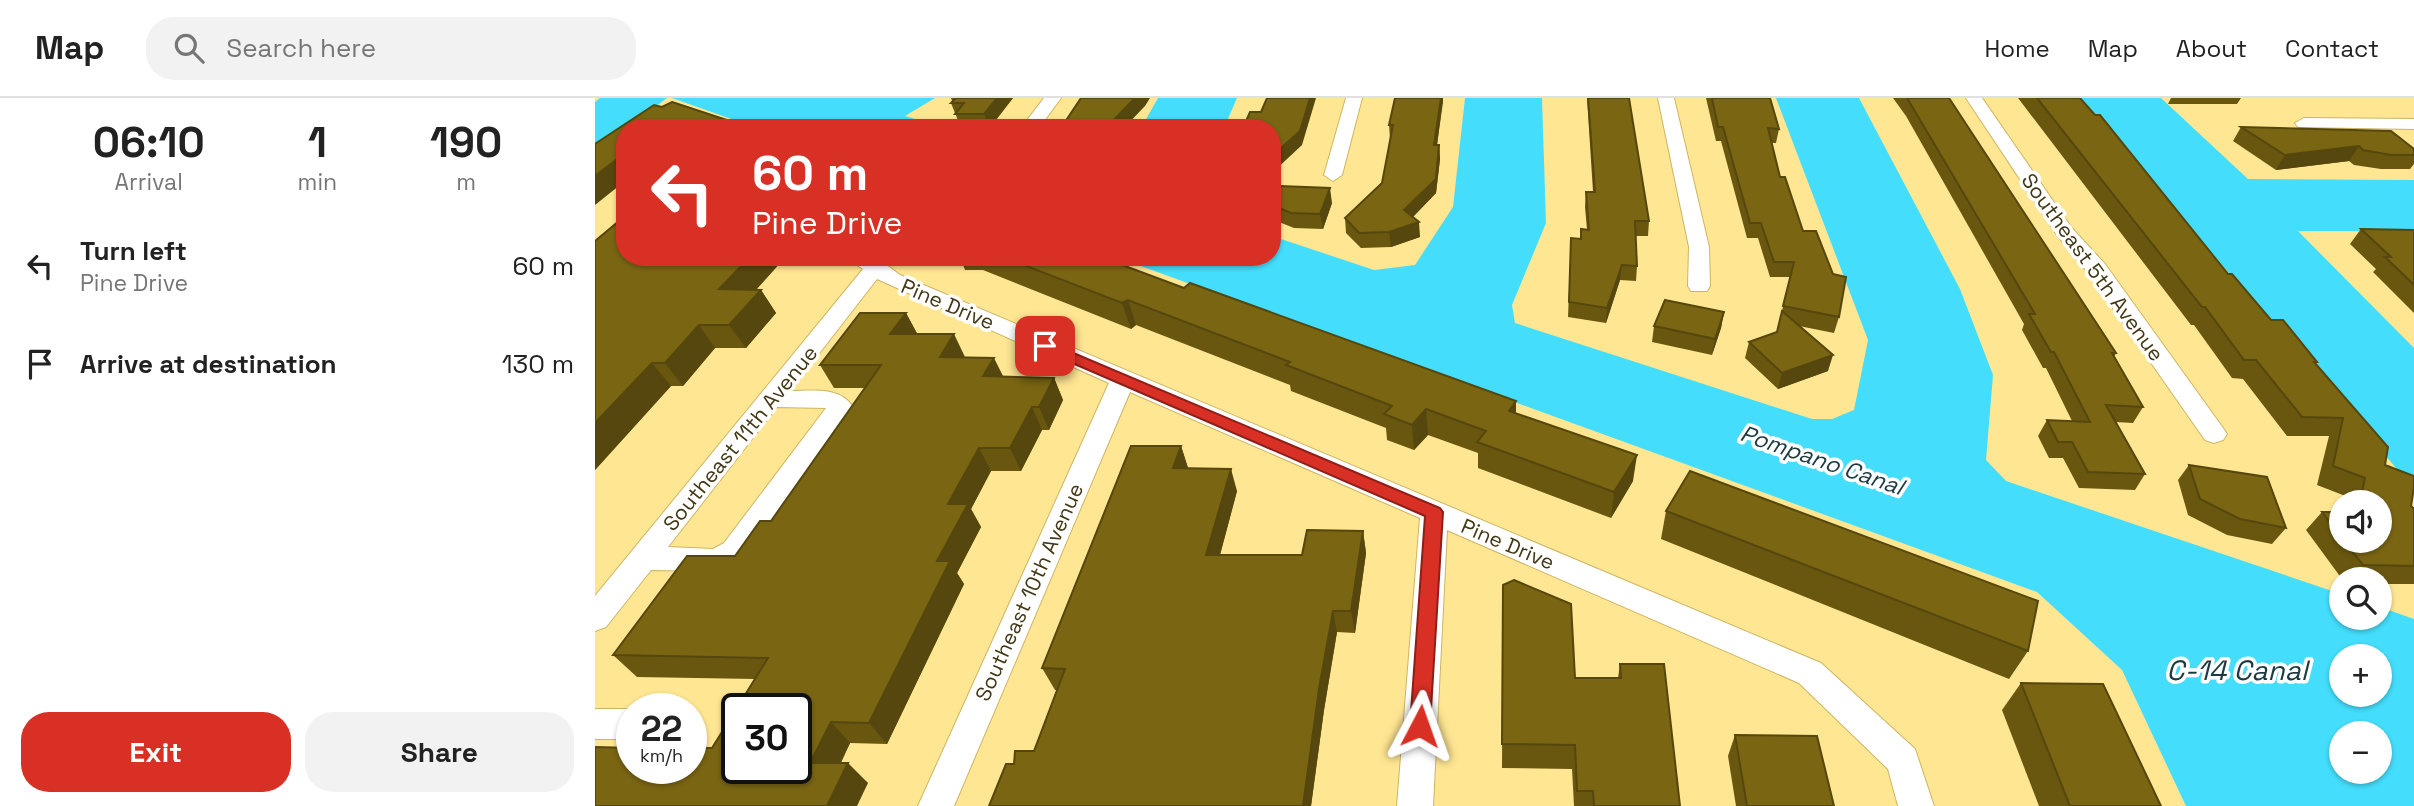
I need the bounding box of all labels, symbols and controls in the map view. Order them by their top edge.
search box [146,17,636,80]
text: Map [35,27,104,69]
icon: search [170,29,208,67]
text: Search here [226,31,376,65]
text: Home [1984,33,2050,64]
text: Map [2088,33,2138,64]
text: About [2176,33,2247,64]
text: Contact [2285,33,2379,64]
text: 06:10 [93,116,205,169]
text: 1 [308,116,327,169]
text: 190 [430,116,502,169]
text: 60 m [752,142,868,204]
icon: left [637,147,728,238]
text: Arrival [115,167,183,197]
text: min [298,167,337,197]
text: m [456,167,476,197]
street label: Southeast 5th Avenue [2016,168,2170,366]
text: Pine Drive [752,203,903,243]
text: Turn left [80,234,187,268]
icon: left [21,247,59,285]
text: 60 m [512,249,574,283]
text: Pine Drive [80,268,188,298]
street label: Pine Drive [897,272,999,336]
pin [1015,316,1075,376]
icon: arrive [1026,327,1064,365]
street label: Southeast 11th Avenue [657,340,823,536]
icon: arrive [21,345,59,383]
text: Arrive at destination [80,347,337,381]
text: 130 m [502,347,574,381]
water label: Pompano Canal [1736,418,1910,503]
street label: Southeast 10th Avenue [969,479,1089,705]
map controls [2329,490,2392,784]
button: sound [2329,490,2392,553]
street label: Pine Drive [1457,512,1559,576]
button: search [2329,567,2392,630]
button: + [2329,644,2392,707]
water label: C-14 Canal [2166,652,2311,688]
position arrow [1383,689,1457,763]
speed limit sign: 30 [721,693,812,784]
text: 22 [641,707,682,751]
button: Exit [21,712,291,792]
button: Share [305,712,574,792]
button: − [2329,721,2392,784]
text: km/h [640,744,683,767]

